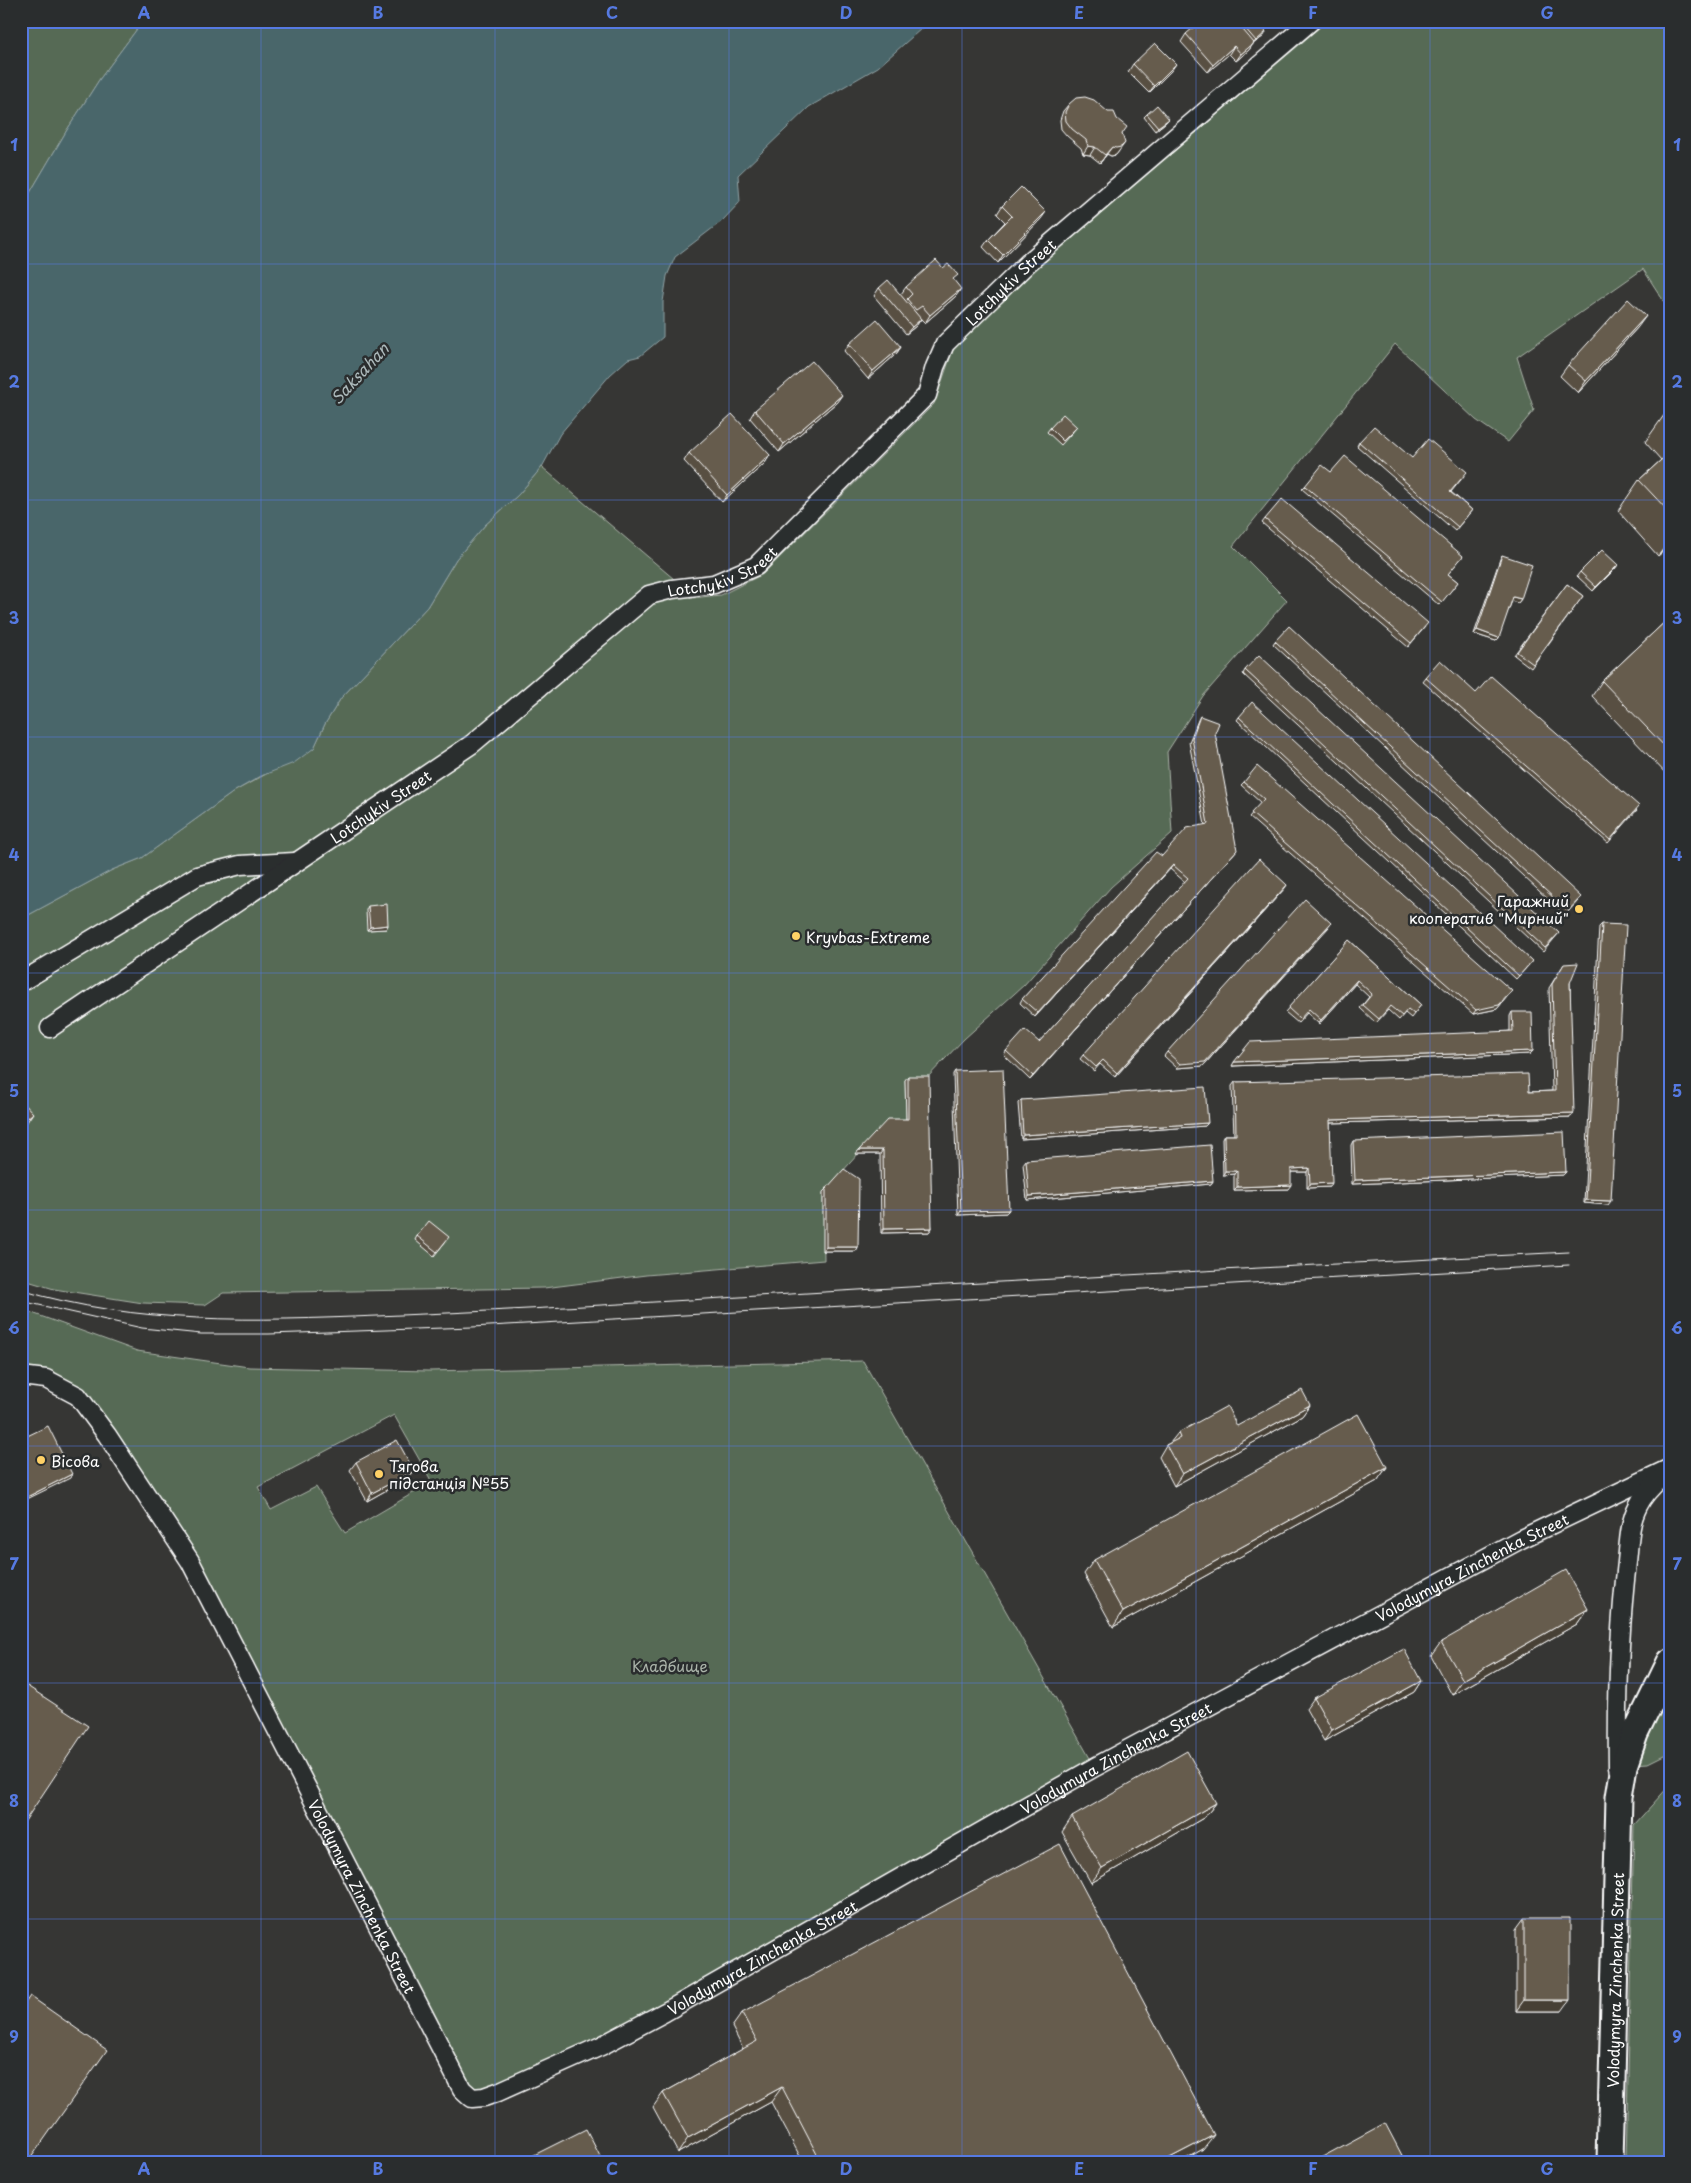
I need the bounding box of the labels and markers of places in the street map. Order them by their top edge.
place label: Гаражний кооператив "Мирний" [1409,889,1569,929]
marker: Гаражний кооператив "Мирний" [1573,903,1585,915]
place label: Kryvbas-Extreme [806,925,930,948]
marker: Kryvbas-Extreme [790,930,802,942]
place label: Вісова [51,1449,100,1472]
marker: Вісова [35,1454,47,1466]
place label: Тягова підстанція №55 [389,1454,509,1494]
marker: Тягова підстанція №55 [373,1468,385,1480]

